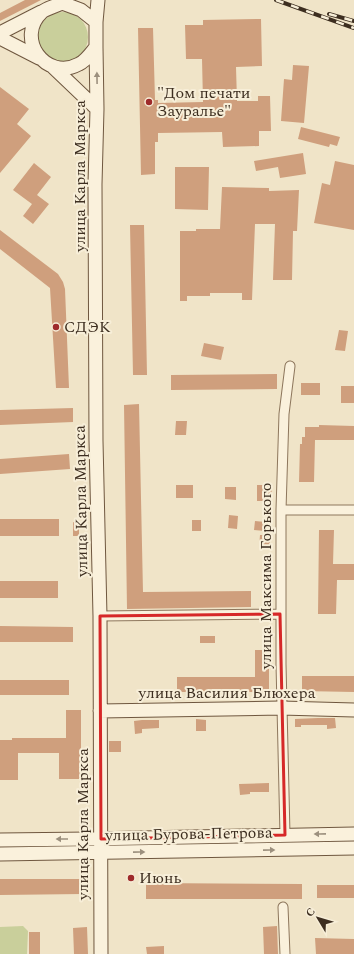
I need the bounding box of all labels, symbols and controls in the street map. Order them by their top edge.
one-way arrow [94,71,100,84]
place label: "Дом печати Зауралье" [157,81,250,123]
marker: "Дом печати Зауралье" [144,97,154,107]
street label: улица Карла Маркса [68,100,92,253]
place label: СДЭК [64,315,111,339]
marker: СДЭК [51,322,61,332]
street label: улица Карла Маркса [68,425,94,578]
street label: улица Максима Горького [254,483,278,670]
street label: улица Василия Блюхера [137,681,316,705]
street label: улица Карла Маркса [71,748,95,901]
street label: улица Бурова-Петрова [104,821,273,847]
one-way arrow [313,831,326,837]
one-way arrow [55,836,68,842]
one-way arrow [263,846,275,853]
one-way arrow [133,849,146,855]
place label: Июнь [139,866,182,890]
marker: Июнь [126,873,136,883]
north arrow [298,898,338,938]
text: С [301,904,320,920]

